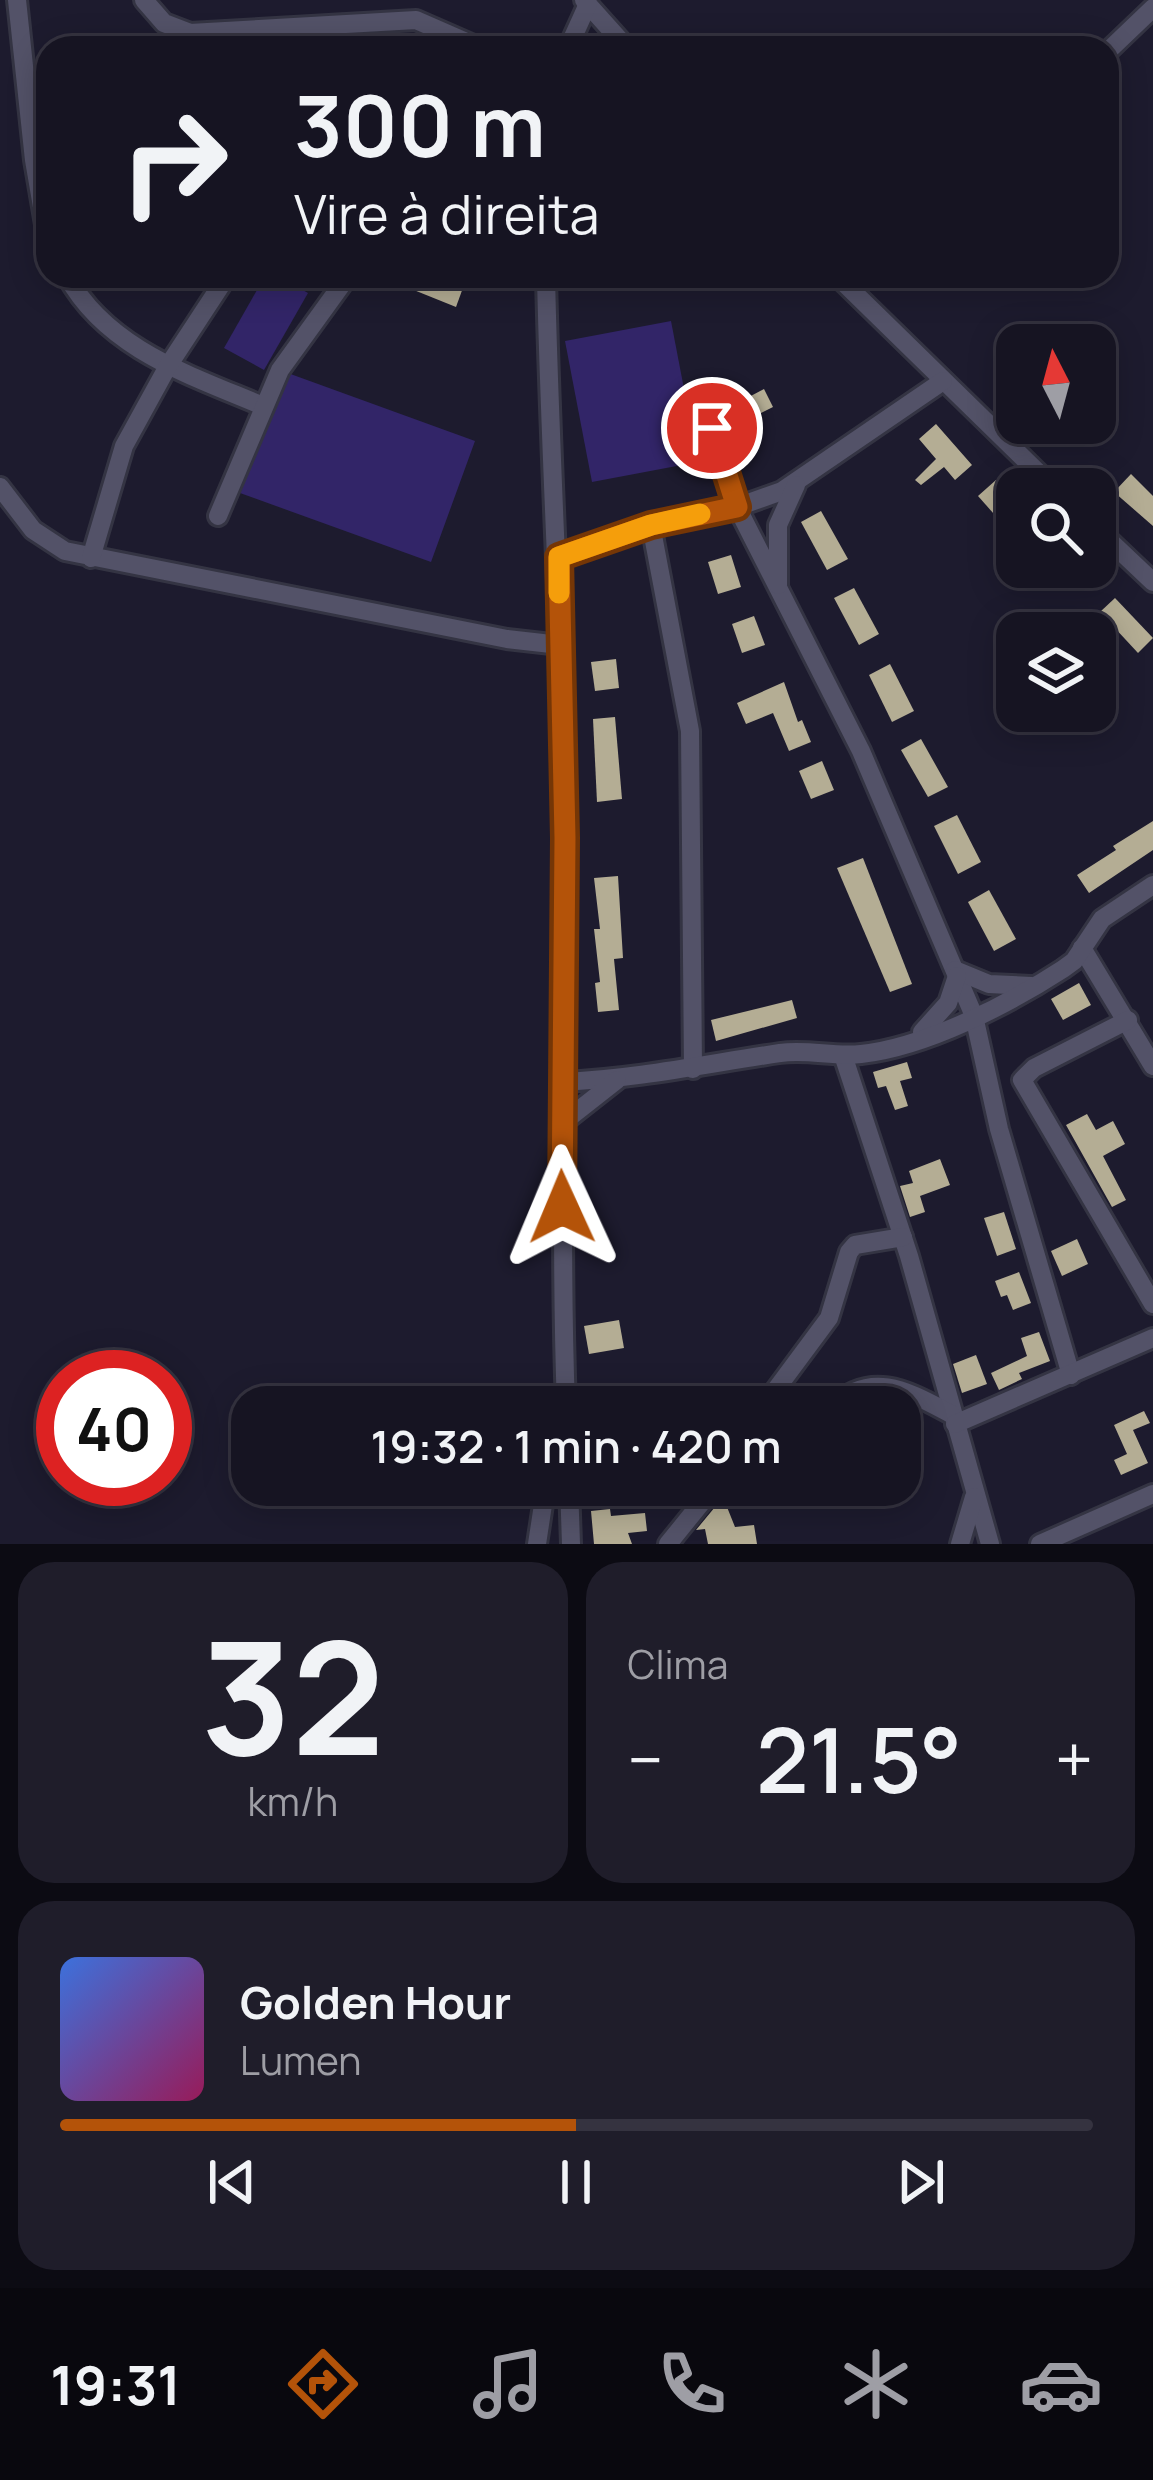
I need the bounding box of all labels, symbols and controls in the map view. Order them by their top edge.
text: 300 m [294,67,546,182]
icon: right [96,84,252,240]
text: Vire à direita [294,176,600,250]
north arrow [996,324,1116,444]
map controls [996,324,1116,732]
pin [661,377,763,479]
icon: arrive [679,395,745,461]
button: search [996,468,1116,588]
button: layers [996,612,1116,732]
position arrow [499,1144,625,1270]
speed limit sign: 40 [36,1350,192,1506]
text: 19:32 · 1 min · 420 m [370,1415,782,1477]
text: 32 [201,1589,385,1802]
text: Clima [628,1637,728,1691]
text: 21.5° [756,1697,962,1820]
text: − [628,1714,663,1804]
text: + [1055,1714,1093,1804]
text: km/h [247,1774,338,1828]
text: Golden Hour [240,1971,511,2033]
text: Lumen [240,2033,361,2087]
icon: previous [199,2149,265,2215]
icon: pause [543,2149,609,2215]
icon: next [888,2149,954,2215]
icon: directions [281,2342,365,2426]
icon: music [466,2342,550,2426]
icon: phone [650,2342,734,2426]
icon: climate [834,2342,918,2426]
icon: car [1019,2342,1103,2426]
text: 19:31 [50,2347,181,2421]

